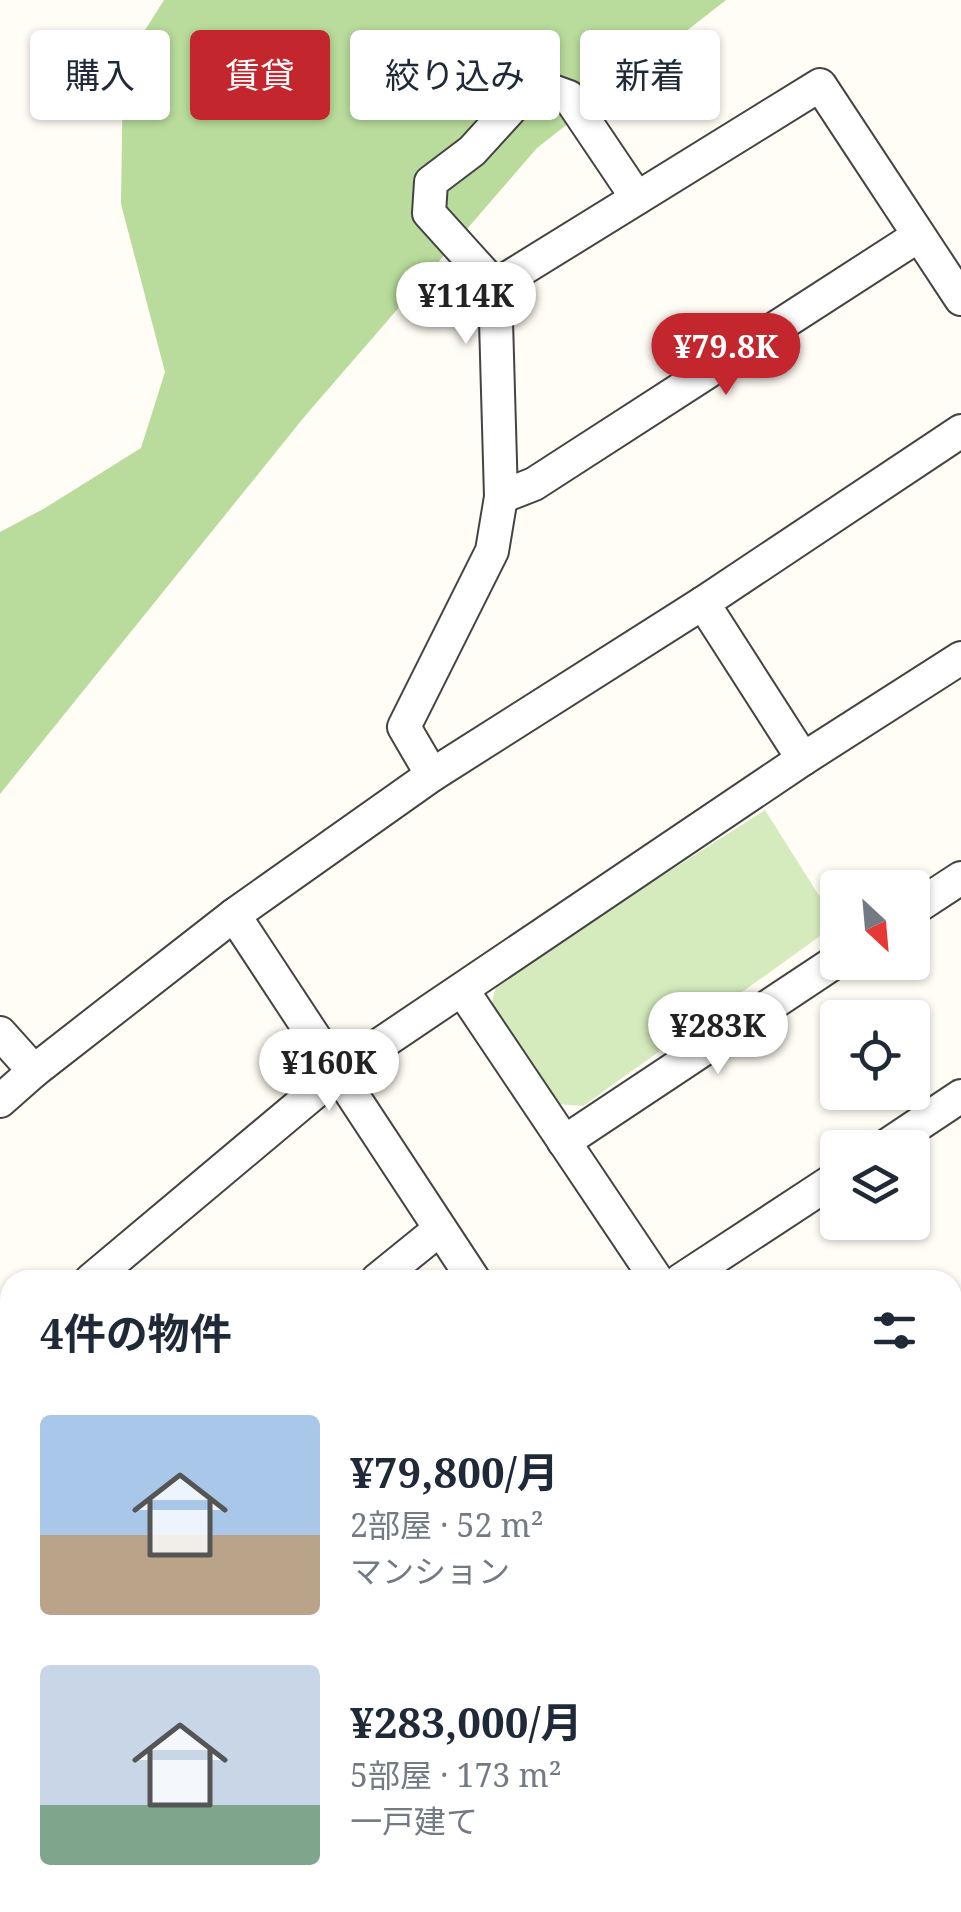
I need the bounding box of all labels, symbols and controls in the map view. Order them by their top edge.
chip: 購入 [30,30,170,120]
chip: 賃貸 [190,30,330,120]
chip: 絞り込み [350,30,560,120]
chip: 新着 [580,30,720,120]
pin: ¥114K [396,262,536,347]
text: ¥114K [418,273,514,316]
pin: ¥79.8K [645,313,807,398]
text: ¥79.8K [673,324,779,367]
north arrow [820,870,930,980]
map controls [820,870,930,1240]
pin: ¥283K [648,992,788,1077]
button: locate [820,1000,930,1110]
text: ¥283K [670,1003,766,1046]
pin: ¥160K [259,1029,399,1114]
text: ¥160K [281,1040,377,1083]
button: layers [820,1130,930,1240]
icon: filters [867,1303,922,1358]
text: 4件の物件 [40,1304,232,1361]
text: ¥79,800/月 [350,1443,559,1500]
icon: home [120,1455,240,1575]
text: 2部屋 · 52 m² [350,1503,544,1546]
text: マンション [350,1549,510,1592]
text: ¥283,000/月 [350,1693,583,1750]
icon: home [120,1705,240,1825]
text: 5部屋 · 173 m² [350,1753,562,1796]
text: 一戸建て [350,1799,478,1842]

